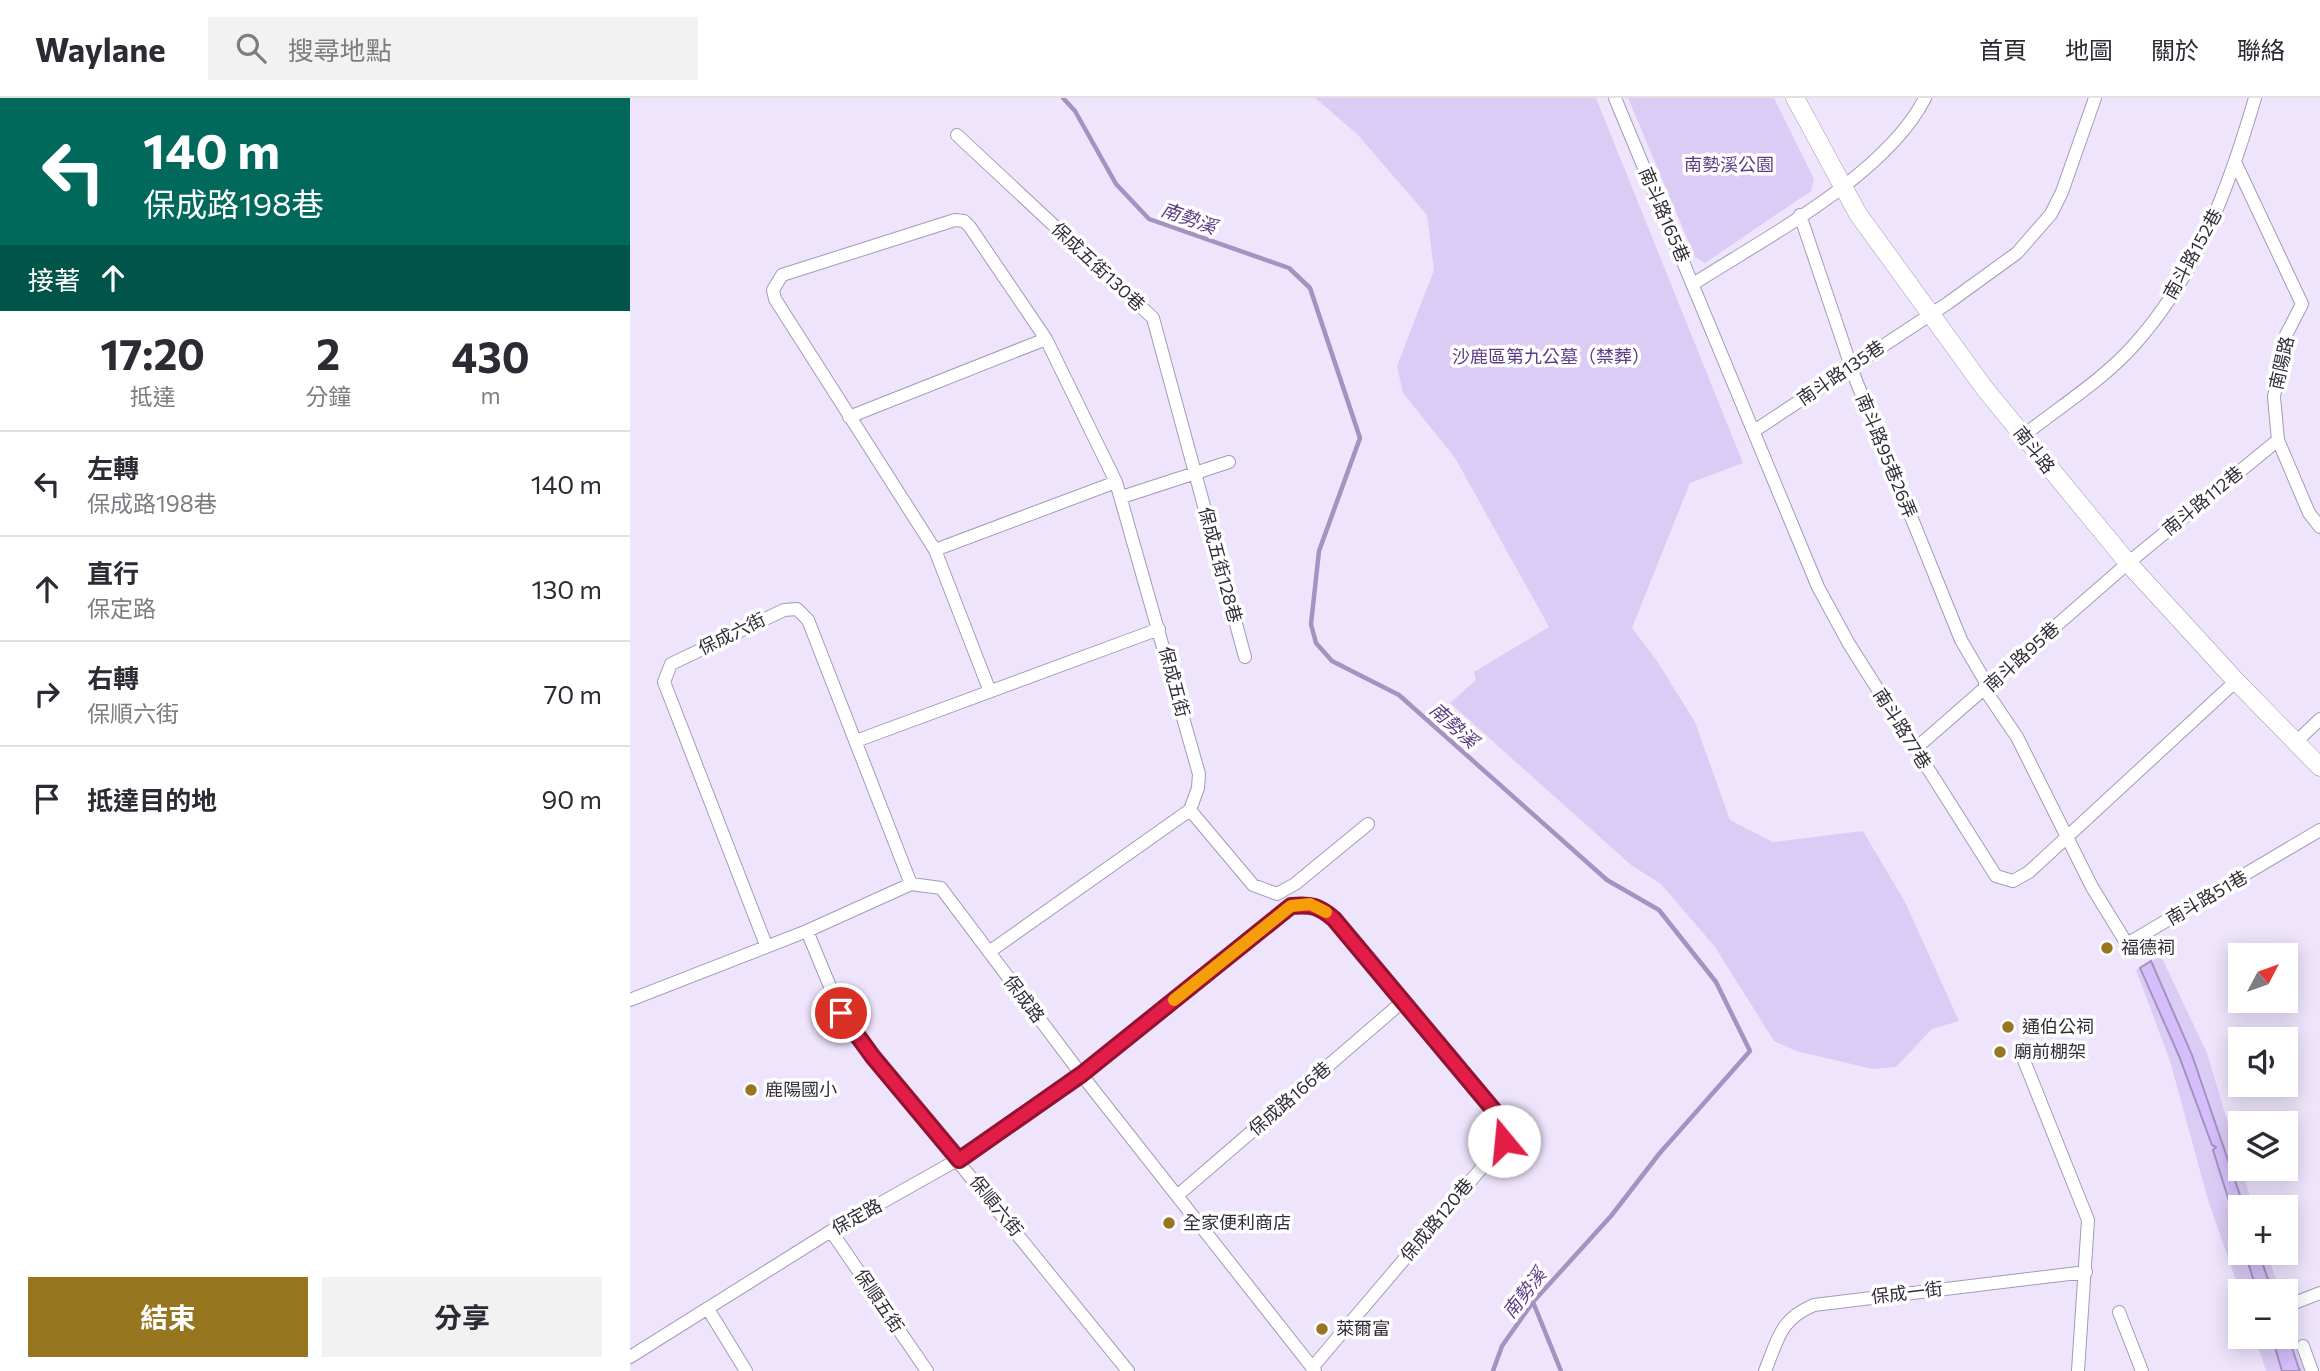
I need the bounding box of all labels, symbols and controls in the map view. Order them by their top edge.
search box [208,17,698,80]
text: Waylane [35,28,166,69]
icon: search [232,29,270,67]
text: 搜尋地點 [288,34,392,65]
text: 首頁 [1979,35,2027,64]
text: 地圖 [2065,35,2113,64]
text: 關於 [2151,35,2199,64]
text: 聯絡 [2237,35,2285,64]
text: 140 m [143,119,280,179]
icon: left [28,126,119,217]
park label: 南勢溪公園 [1684,153,1774,175]
street label: 南斗路165巷 [1635,164,1695,265]
text: 保成路198巷 [143,183,324,223]
water label: 南勢溪 [1158,197,1223,239]
street label: 南斗路152巷 [2158,204,2226,303]
street label: 保成五街130巷 [1047,217,1150,315]
icon: ahead [94,259,132,297]
text: 接著 [28,264,80,295]
text: 17:20 [100,327,205,379]
text: 2 [316,327,340,379]
text: 430 [452,330,530,382]
street label: 南陽路 [2264,334,2298,392]
street label: 南斗路135巷 [1793,335,1888,409]
park label: 沙鹿區第九公墓（禁葬） [1452,345,1650,367]
text: m [481,381,501,409]
text: 抵達 [130,382,176,410]
text: 分鐘 [305,382,351,410]
street label: 南斗路95巷26弄 [1852,390,1922,521]
street label: 南斗路 [2009,421,2060,477]
text: 左轉 [87,452,139,483]
street label: 南斗路112巷 [2158,461,2247,539]
icon: left [28,465,66,503]
text: 140 m [531,468,602,499]
text: 保成路198巷 [87,489,217,517]
street label: 保成五街128巷 [1195,505,1247,625]
text: 直行 [87,557,139,588]
icon: ahead [28,570,66,608]
text: 130 m [531,573,602,604]
text: 保定路 [87,594,156,622]
street label: 保成六街 [694,607,769,659]
street label: 南斗路95巷 [1979,617,2063,696]
street label: 保成五街 [1155,644,1195,719]
text: 右轉 [87,662,139,693]
icon: right [28,675,66,713]
text: 70 m [544,678,602,709]
street label: 南斗路77巷 [1869,684,1936,773]
water label: 南勢溪 [1425,697,1485,754]
text: 保順六街 [87,699,179,727]
icon: arrive [28,780,66,818]
text: 90 m [542,783,602,814]
text: 抵達目的地 [87,784,217,815]
street label: 南斗路51巷 [2162,865,2251,929]
place label: 福德祠 [2121,936,2175,958]
marker: 福德祠 [2099,940,2115,956]
north arrow [2228,943,2298,1013]
map controls [2228,943,2298,1349]
street label: 保成路 [1000,970,1050,1027]
pin [811,983,871,1043]
icon: arrive [822,994,860,1032]
place label: 通伯公祠 [2022,1015,2094,1037]
marker: 通伯公祠 [2000,1019,2016,1035]
button: sound [2228,1027,2298,1097]
place label: 廟前棚架 [2014,1040,2086,1062]
marker: 廟前棚架 [1992,1044,2008,1060]
street label: 保成路166巷 [1244,1057,1335,1140]
place label: 鹿陽國小 [765,1078,837,1100]
marker: 鹿陽國小 [743,1082,759,1098]
position arrow [1467,1104,1541,1178]
button: layers [2228,1111,2298,1181]
street label: 保順六街 [966,1170,1028,1240]
street label: 保成路120巷 [1395,1173,1477,1265]
street label: 保定路 [828,1193,885,1239]
button: + [2228,1195,2298,1265]
place label: 全家便利商店 [1183,1211,1291,1233]
marker: 全家便利商店 [1161,1215,1177,1231]
water label: 南勢溪 [1497,1261,1552,1322]
street label: 保順五街 [851,1264,909,1336]
button: 結束 [28,1277,308,1357]
button: 分享 [322,1277,602,1357]
street label: 保成一街 [1870,1277,1944,1307]
button: − [2228,1279,2298,1349]
place label: 萊爾富 [1336,1317,1390,1339]
marker: 萊爾富 [1314,1321,1330,1337]

